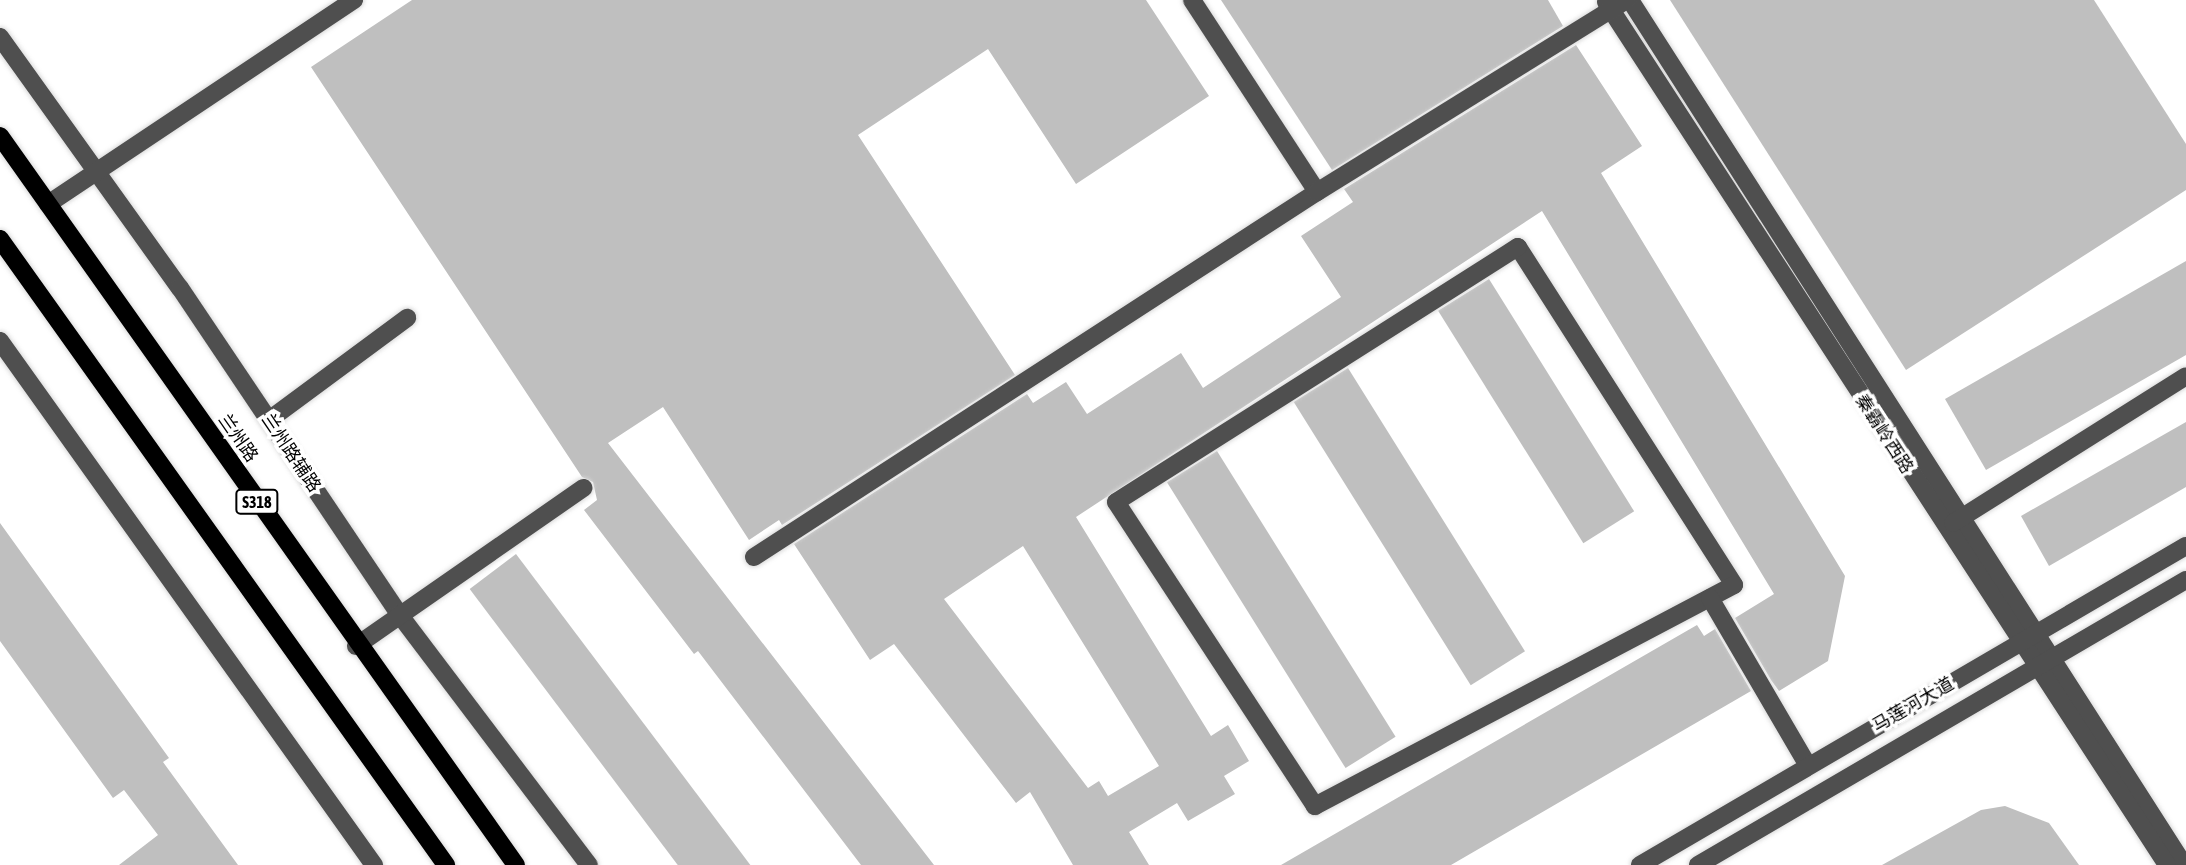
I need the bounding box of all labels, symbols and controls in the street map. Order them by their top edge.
street label: 秦霸岭西路 [1850,390,1918,478]
street label: 兰州路 [214,410,262,466]
street label: 兰州路辅路 [257,410,325,496]
road number: S318 [234,489,280,514]
street label: 马莲河大道 [1869,673,1957,737]

